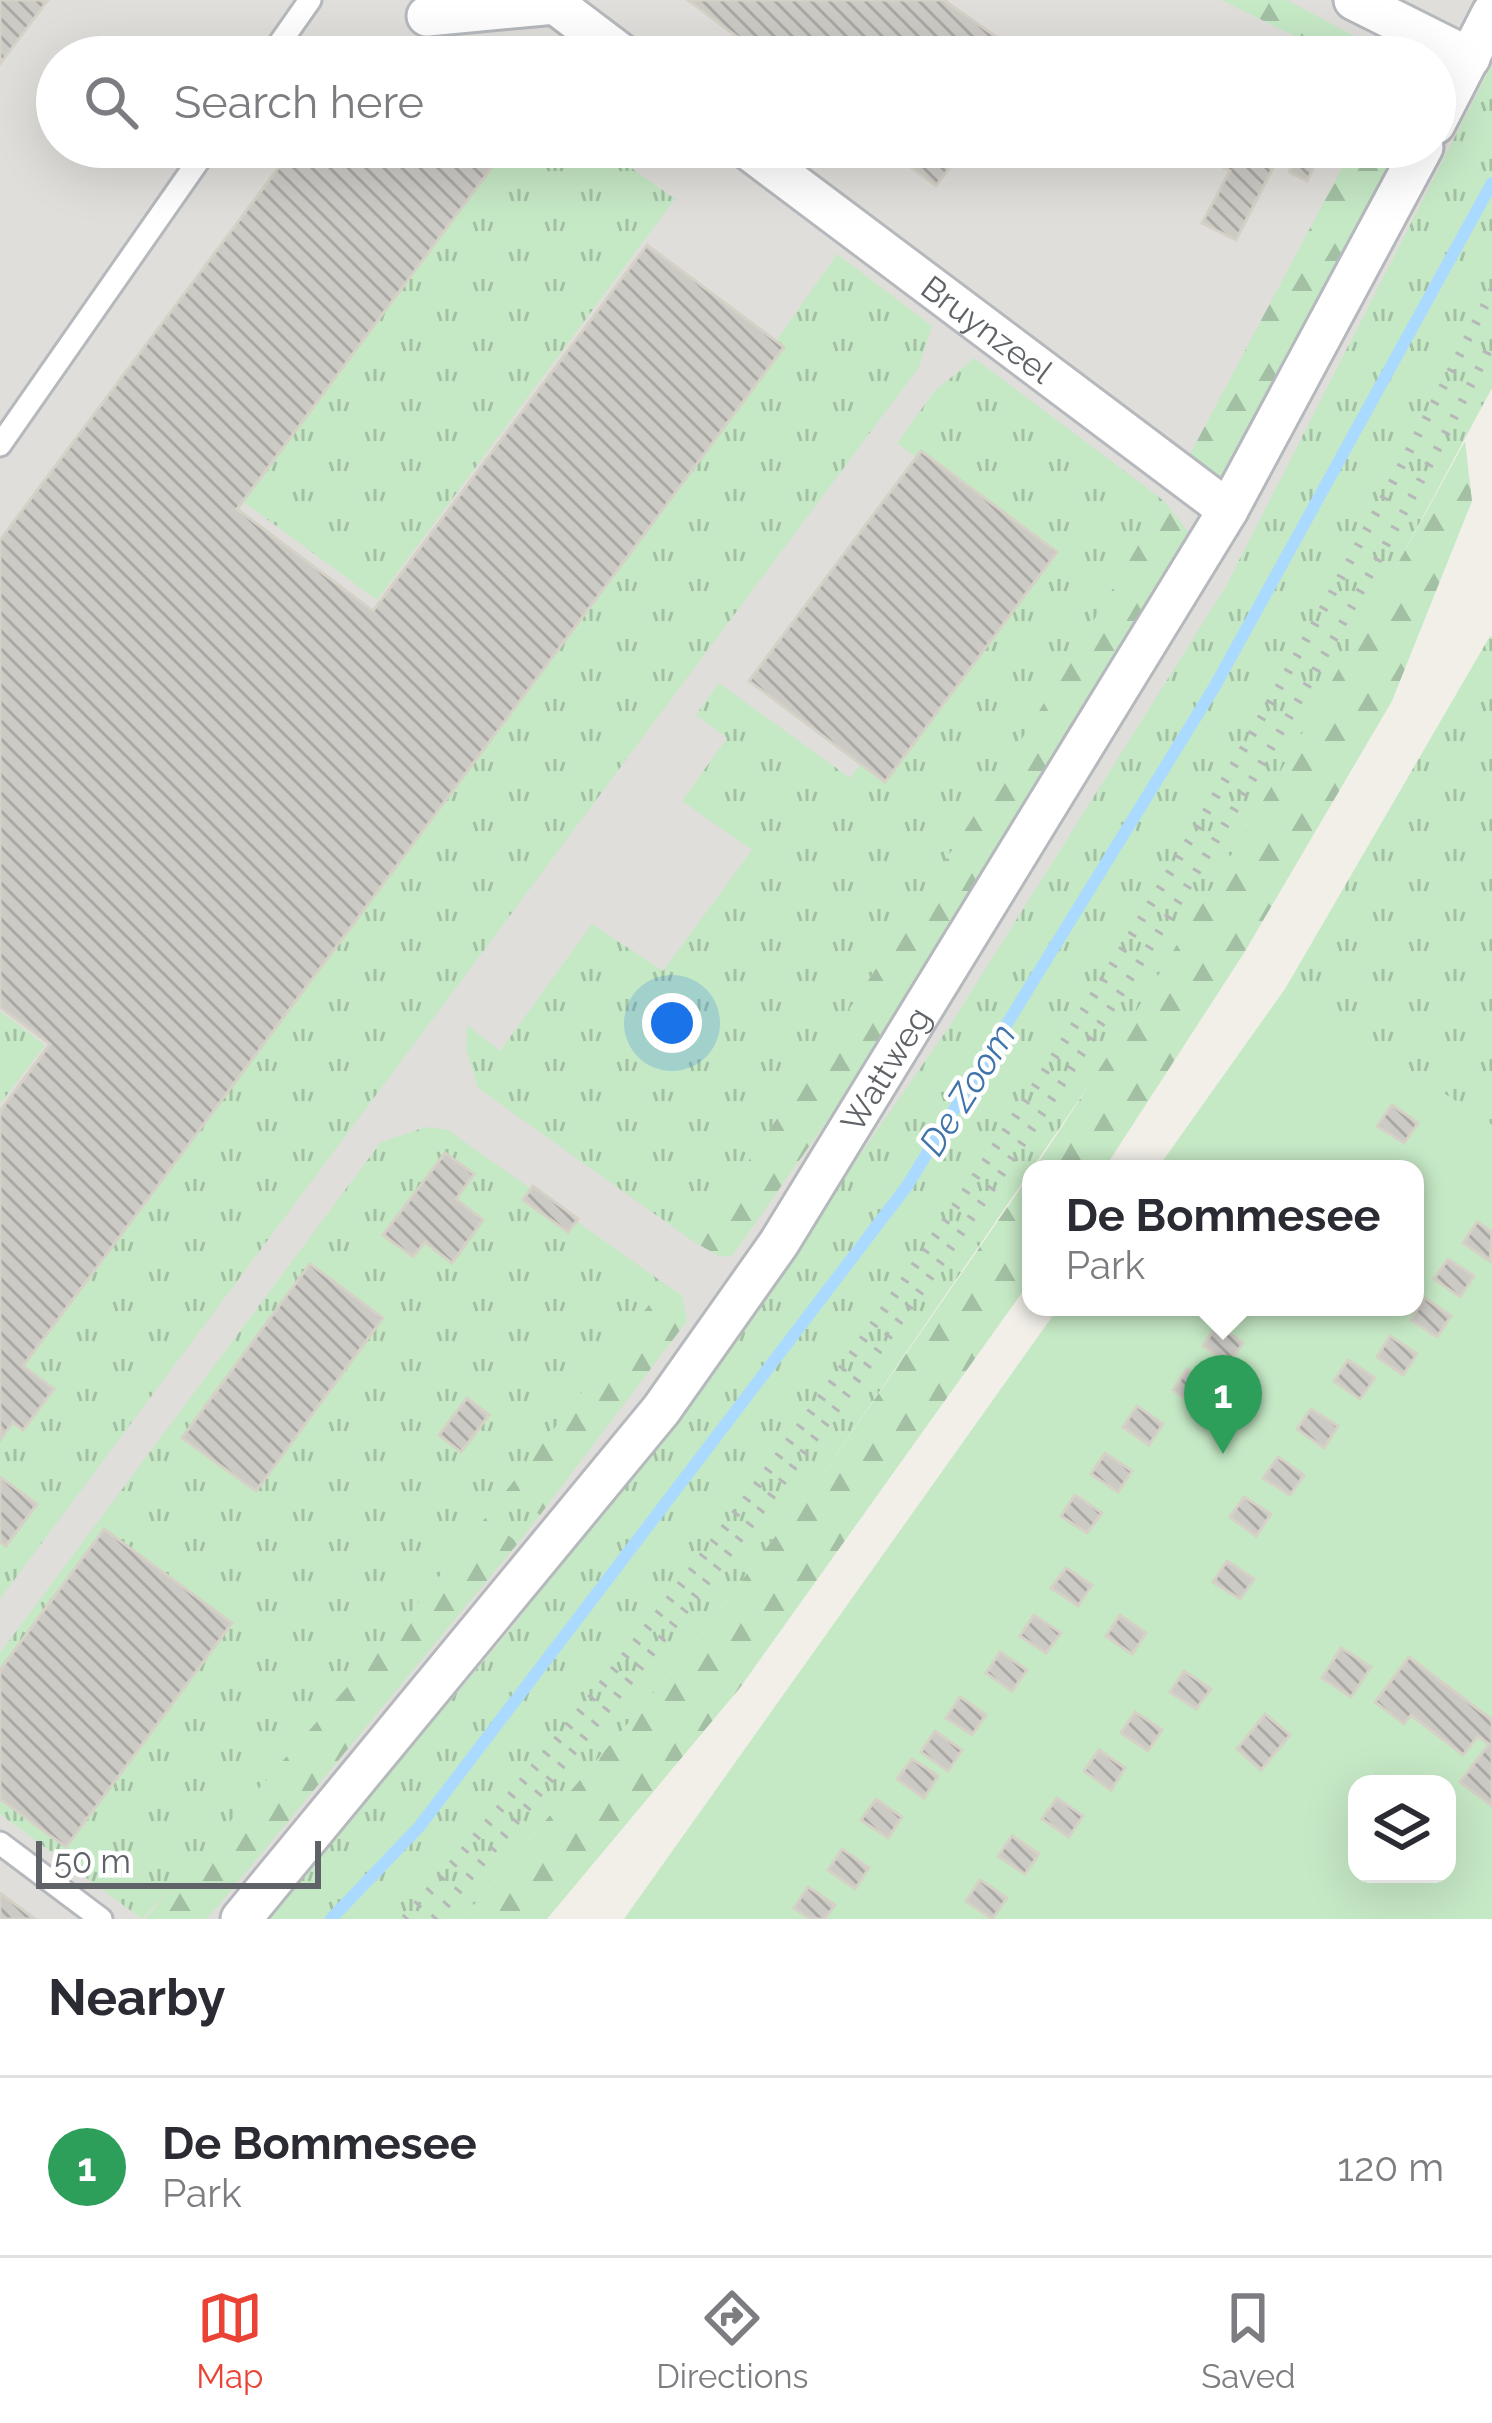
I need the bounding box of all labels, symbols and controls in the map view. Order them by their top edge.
search box [36,36,1456,168]
icon: search [78,69,144,135]
text: Search here [174,76,424,129]
street label: Bruynzeel [914,267,1061,391]
your location [642,993,702,1053]
street label: Wattweg [832,1000,938,1139]
water label: De Zoom [910,1016,1024,1162]
popup [1022,1160,1424,1316]
text: De Bommesee [1066,1189,1380,1242]
text: Park [1066,1242,1145,1288]
pin: 1 [1184,1355,1262,1454]
map controls [1348,1775,1456,1883]
button: layers [1348,1775,1456,1883]
scale bar [36,1835,321,1888]
text: 50 m [54,1842,131,1881]
text: Nearby [48,1967,225,2027]
text: De Bommesee [162,2117,477,2170]
text: 1 [77,2144,97,2190]
text: 120 m [1337,2144,1444,2190]
text: Park [162,2170,242,2216]
tab: Map [196,2285,263,2396]
tab: Directions [656,2285,809,2396]
tab: Saved [1201,2285,1296,2396]

